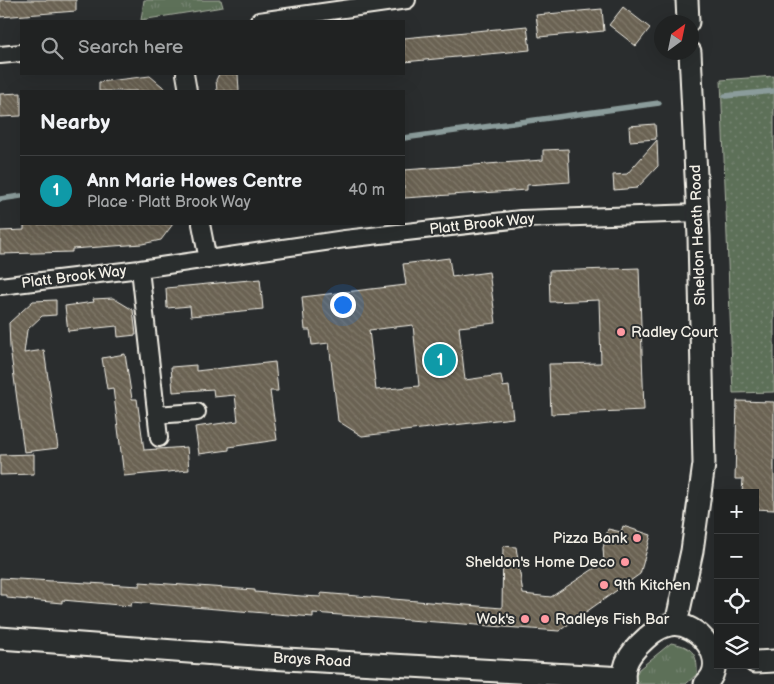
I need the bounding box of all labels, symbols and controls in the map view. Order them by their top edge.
north arrow [654,15,699,60]
search box [20,20,405,75]
icon: search [38,34,66,62]
text: Search here [78,36,183,59]
text: Nearby [40,110,110,135]
street label: Sheldon Heath Road [686,164,710,306]
text: Ann Marie Howes Centre [87,170,302,193]
text: 1 [53,181,59,200]
text: 40 m [348,181,385,200]
text: Place · Platt Brook Way [87,193,251,212]
street label: Platt Brook Way [428,209,536,239]
street label: Platt Brook Way [20,261,128,293]
your location [330,292,356,318]
place label: Radley Court [631,323,719,342]
marker: Radley Court [615,326,627,338]
pin: 1 [424,341,456,379]
map controls [714,489,759,669]
button: + [714,489,759,534]
place label: Pizza Bank [553,529,628,548]
marker: Pizza Bank [631,532,643,544]
button: − [714,534,759,579]
place label: Sheldon's Home Deco [465,553,615,572]
marker: Sheldon's Home Deco [619,556,631,568]
place label: 9th Kitchen [614,576,691,595]
marker: 9th Kitchen [598,579,610,591]
button: locate [714,579,759,624]
place label: Wok's [477,610,516,629]
place label: Radleys Fish Bar [555,610,670,629]
marker: Wok's [519,613,531,625]
marker: Radleys Fish Bar [539,613,551,625]
button: layers [714,624,759,669]
street label: Brays Road [272,648,352,672]

